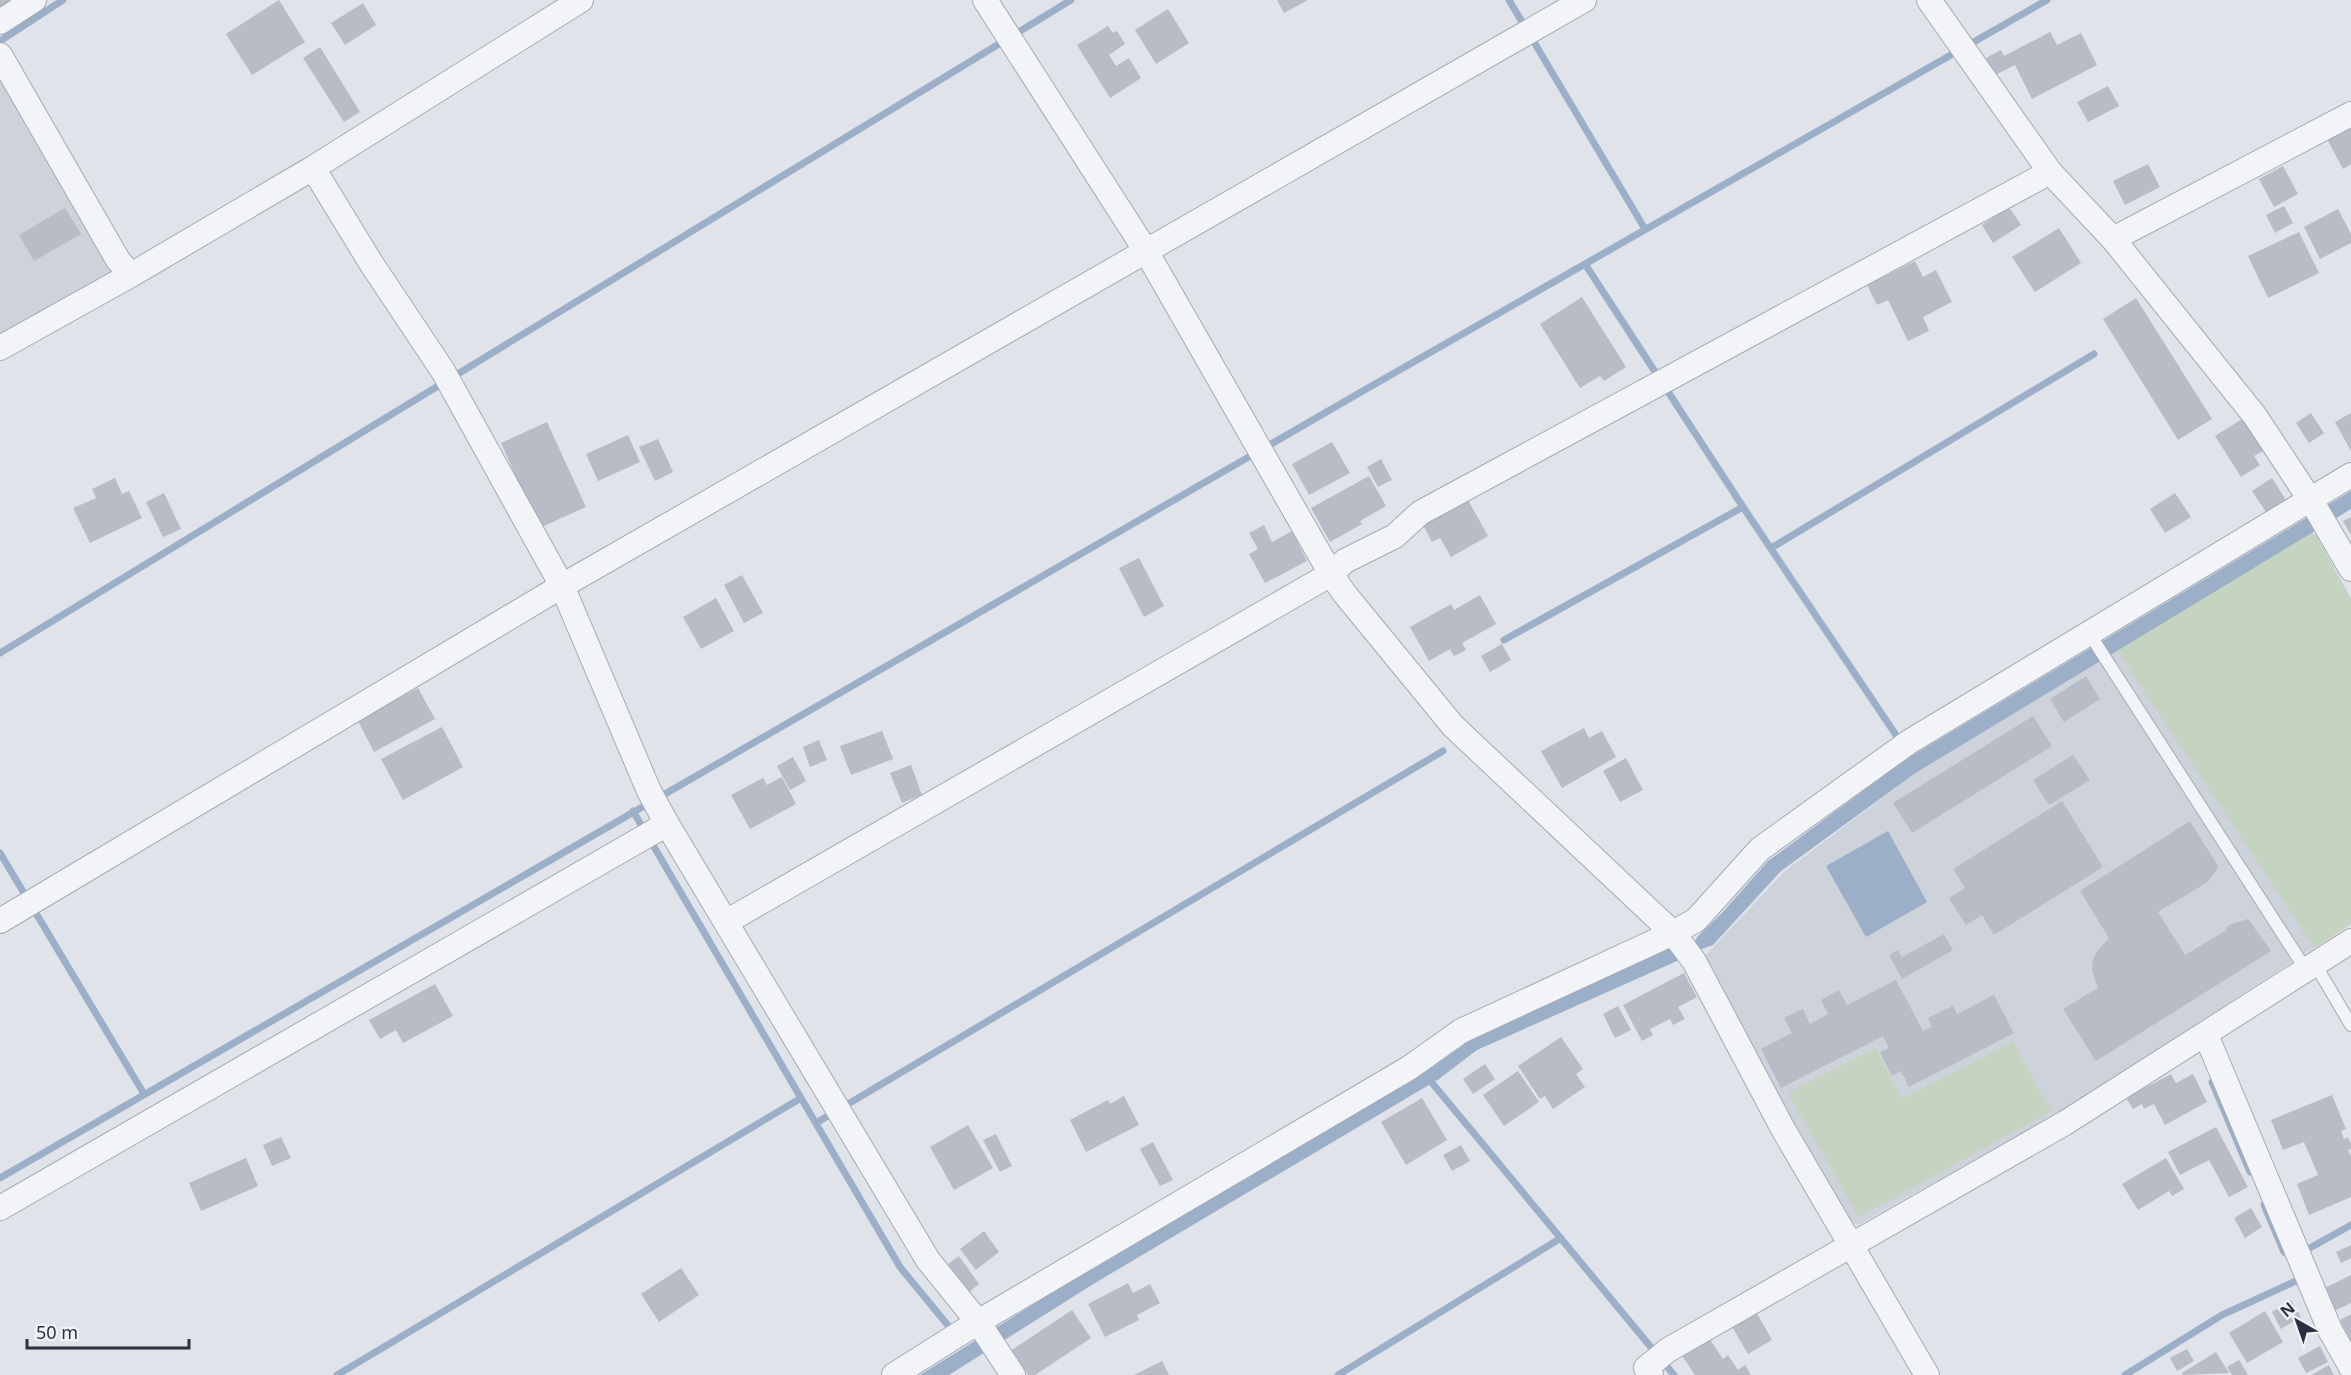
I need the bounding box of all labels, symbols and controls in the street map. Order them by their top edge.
north arrow [2267,1291,2327,1351]
text: N [2275,1297,2299,1322]
scale bar [27,1312,189,1350]
text: 50 m [36,1320,78,1344]

